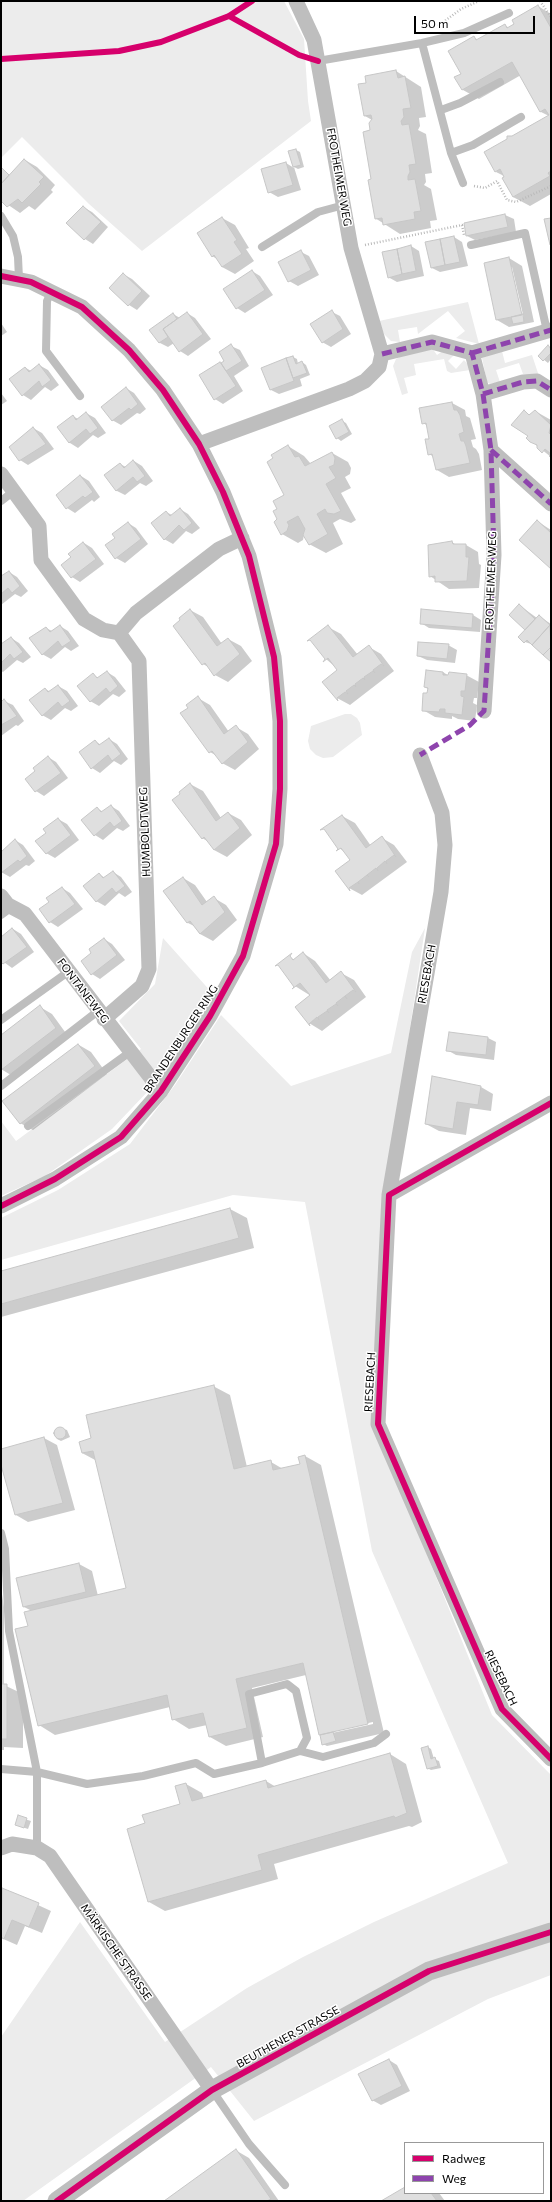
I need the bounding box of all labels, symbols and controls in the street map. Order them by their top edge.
scale bar [416,8,537,34]
text: 50 m [421,16,449,30]
street label: FROTHEIMER WEG [324,127,354,227]
street label: FROTHEIMER WEG [483,531,499,631]
street label: HUMBOLDTWEG [137,787,153,877]
street label: RIESEBACH [415,943,439,1005]
street label: FONTANEWEG [54,956,112,1026]
street label: BRANDENBURGER RING [141,982,221,1096]
street label: RIESEBACH [362,1352,378,1412]
street label: RIESEBACH [482,1648,520,1708]
street label: MÄRKISCHE STRASSE [78,1901,154,2003]
street label: BEUTHENER STRASSE [234,2003,342,2071]
legend [404,2142,544,2194]
text: Radweg [442,2151,485,2165]
text: Weg [442,2171,466,2185]

